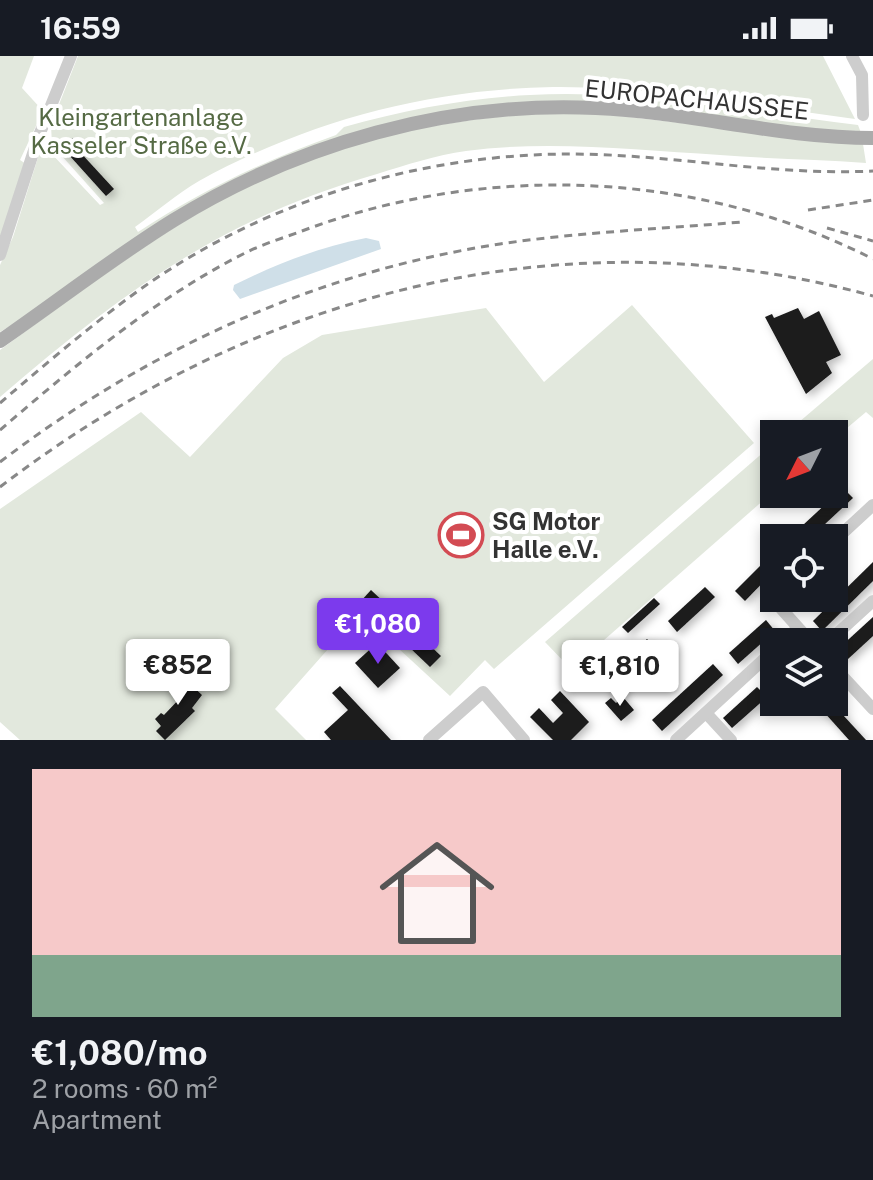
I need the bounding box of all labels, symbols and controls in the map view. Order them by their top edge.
text: 16:59 [40,10,121,46]
street label: EUROPACHAUSSEE [583,73,811,125]
park label: Kleingartenanlage Kasseler Straße e.V. [30,103,252,159]
north arrow [760,420,848,508]
map controls [760,420,848,716]
place label: SG Motor Halle e.V. [492,507,601,563]
sports icon: SG Motor Halle e.V. [437,511,485,559]
button: locate [760,524,848,612]
pin: €1,080 [313,598,443,666]
text: €1,080 [335,608,421,639]
button: layers [760,628,848,716]
pin: €852 [131,639,225,707]
pin: €1,810 [555,640,685,708]
text: €852 [144,649,212,680]
text: €1,810 [580,650,660,681]
icon: home [365,821,509,965]
text: €1,080/mo [32,1033,208,1073]
text: 2 rooms · 60 m² [32,1073,217,1104]
text: Apartment [32,1104,162,1135]

